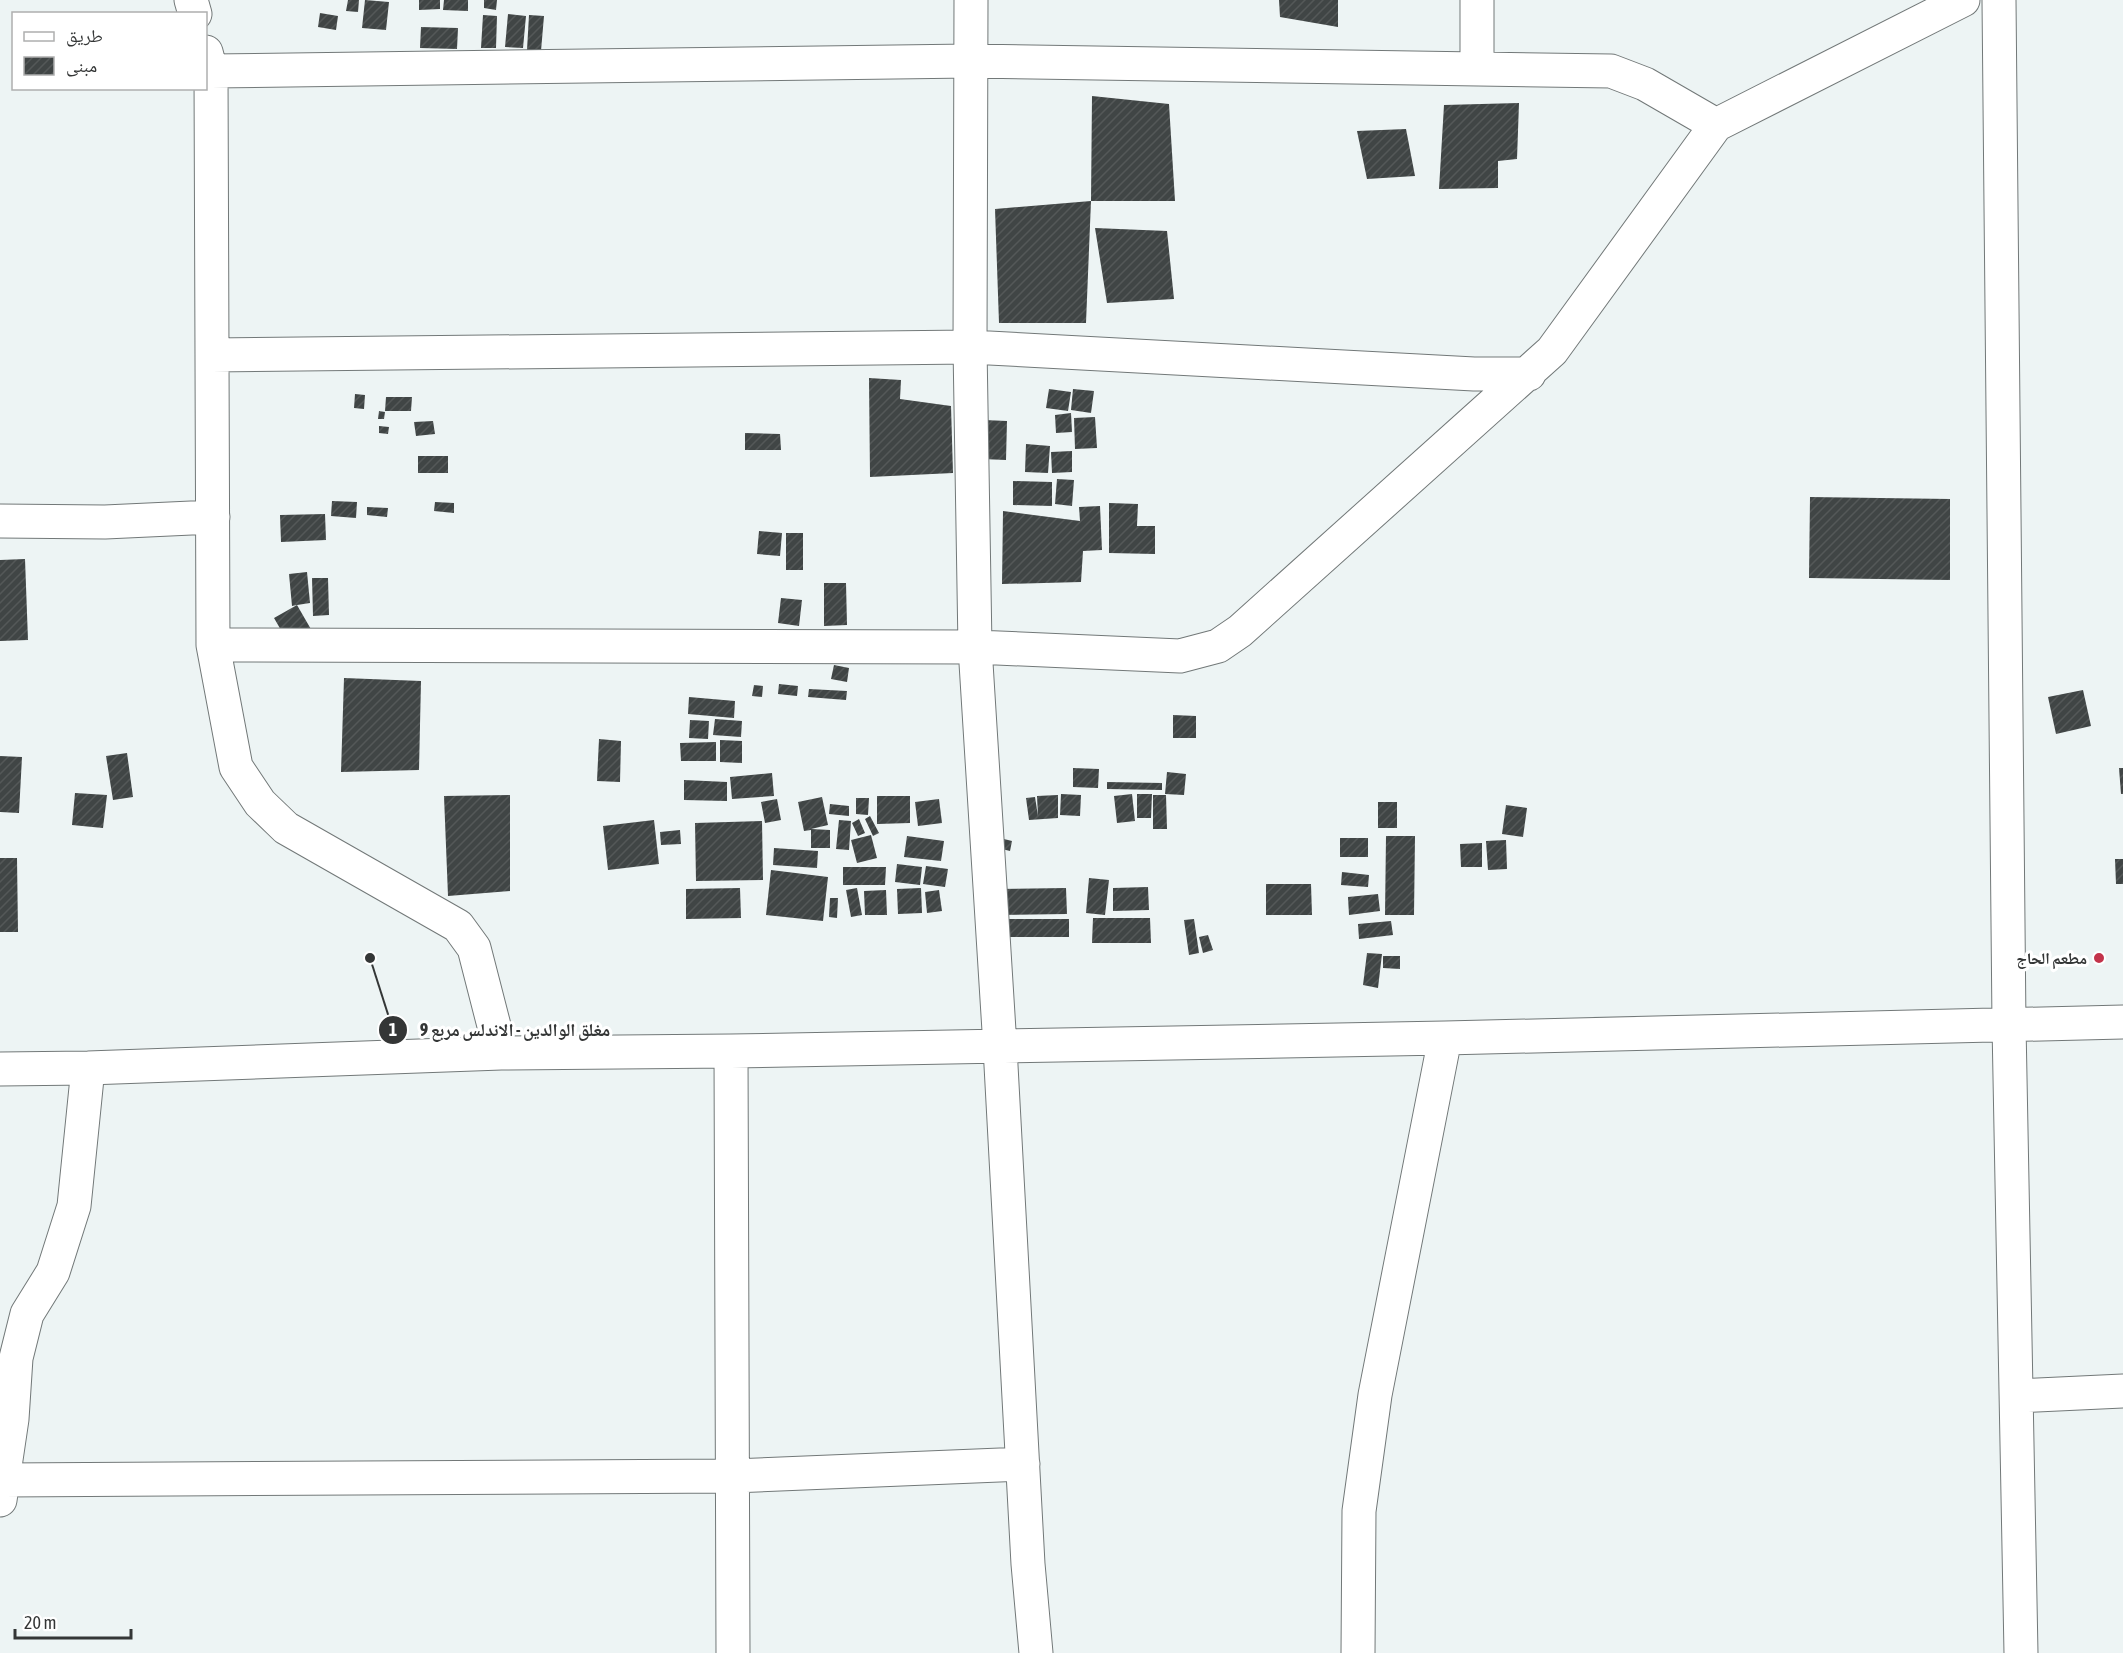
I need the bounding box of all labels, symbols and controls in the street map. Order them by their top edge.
legend [12,12,207,90]
text: طريق [66,25,103,47]
text: مبنى [66,55,97,77]
place label: مطعم الحاج [2016,949,2087,970]
marker: مطعم الحاج [2092,951,2106,965]
callout: مغلق الوالدين - الاندلس مربع 9 [378,1012,623,1048]
text: 1 [389,1019,397,1040]
text: مغلق الوالدين - الاندلس مربع 9 [420,1019,610,1042]
scale bar [15,1602,130,1640]
text: 20 m [24,1612,56,1633]

